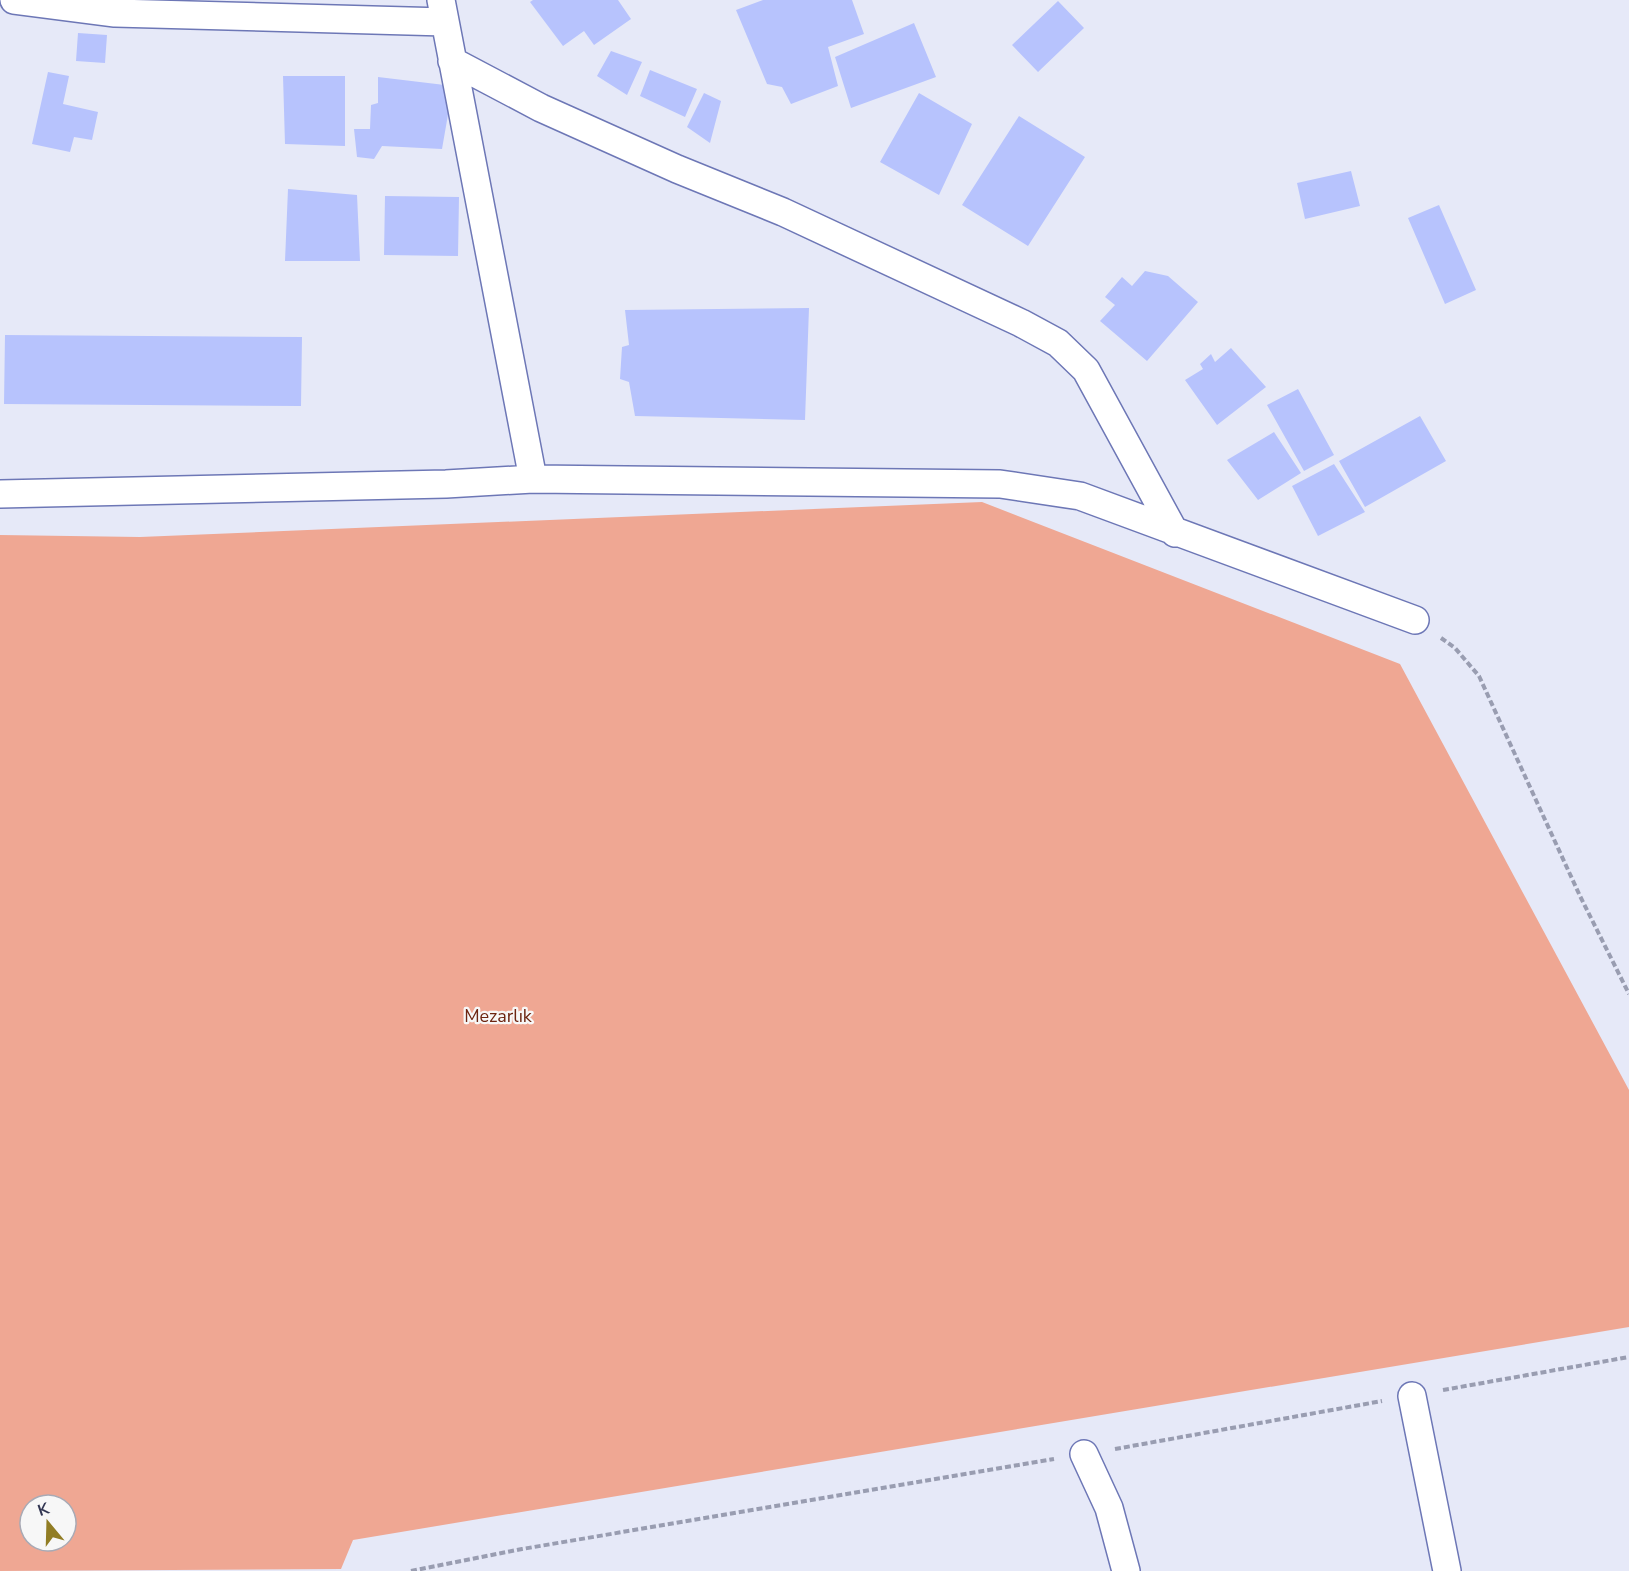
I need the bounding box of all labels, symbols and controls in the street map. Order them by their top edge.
park label: Mezarlık [464,1004,533,1028]
north arrow [18,1493,78,1553]
text: K [35,1497,53,1522]

